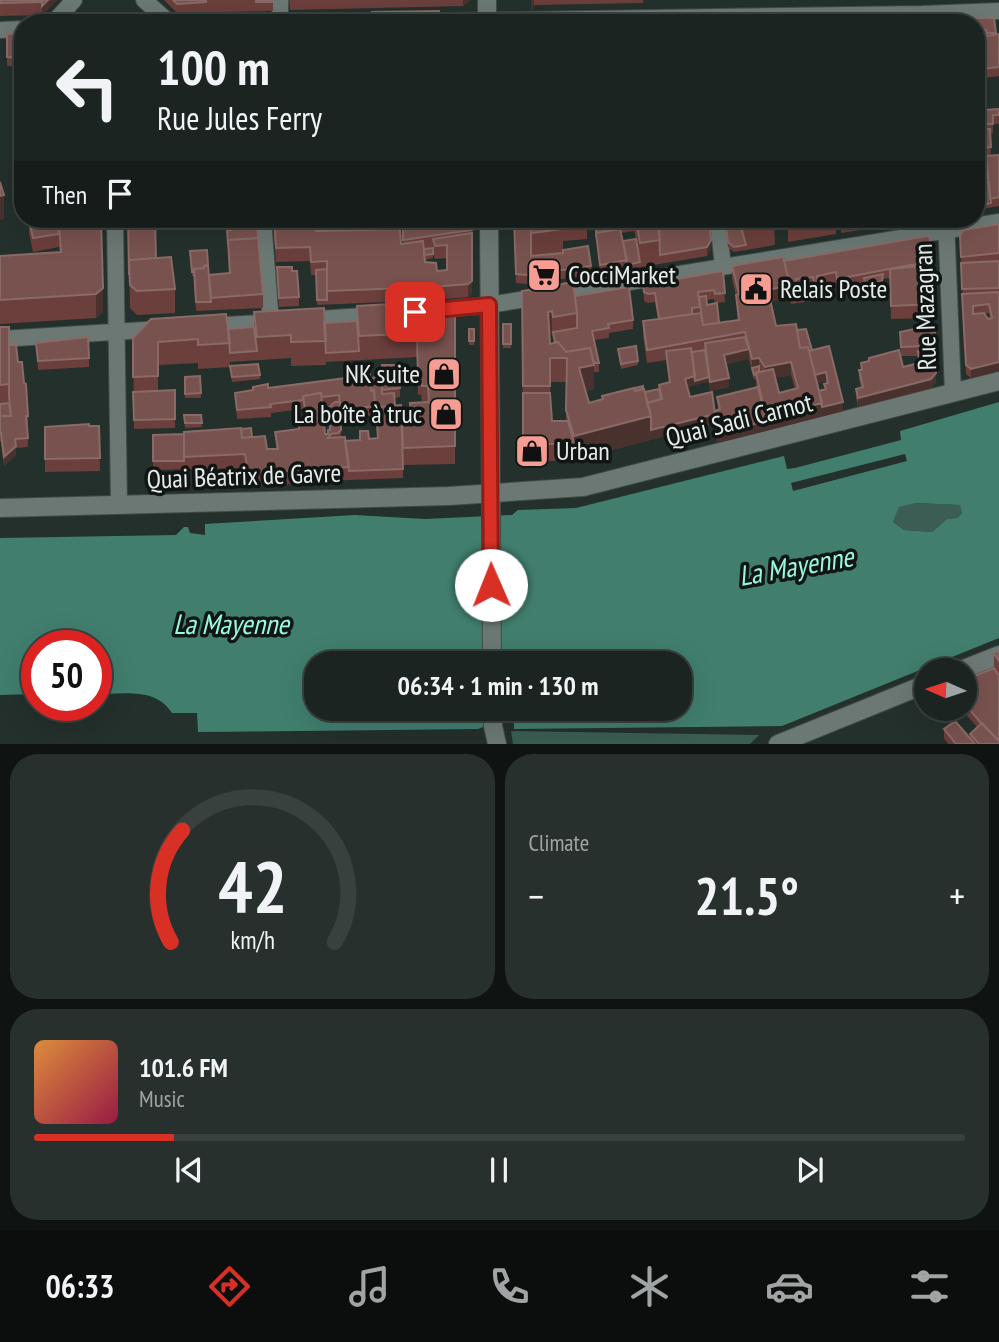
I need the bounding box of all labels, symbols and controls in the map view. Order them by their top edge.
text: 100 m [157,35,270,99]
icon: left [42,42,133,133]
text: Rue Jules Ferry [157,97,322,139]
icon: arrive [101,175,139,213]
text: Then [42,178,87,211]
street label: Rue Mazagran [906,243,943,371]
supermarket icon: CocciMarket [525,256,563,294]
place label: CocciMarket [568,258,676,291]
public building icon: Relais Poste [737,270,775,308]
place label: Relais Poste [780,272,887,305]
pin [385,282,445,342]
icon: arrive [396,293,434,331]
shop icon: NK suite [425,355,463,393]
place label: NK suite [345,357,420,390]
street label: Quai Sadi Carnot [662,385,816,454]
shop icon: La boîte à truc [427,395,465,433]
place label: La boîte à truc [294,397,422,430]
shop icon: Urban [513,432,551,470]
place label: Urban [556,434,610,467]
street label: Quai Béatrix de Gavre [146,456,342,495]
water label: La Mayenne [736,537,858,594]
position arrow [454,548,528,622]
water label: La Mayenne [173,605,291,642]
speed limit sign: 50 [21,630,112,721]
north arrow [914,658,976,721]
map controls [914,658,977,721]
text: 06:34 · 1 min · 130 m [398,669,598,702]
text: Climate [529,828,589,857]
text: 42 [217,839,287,933]
text: 21.5° [694,862,799,929]
text: − [529,871,544,920]
text: + [949,871,965,920]
text: km/h [230,924,274,956]
text: 101.6 FM [139,1051,228,1084]
text: Music [139,1084,185,1113]
icon: previous [170,1151,208,1189]
icon: pause [480,1151,518,1189]
icon: next [791,1151,829,1189]
icon: directions [205,1262,254,1311]
icon: music [345,1262,394,1311]
icon: phone [485,1262,534,1311]
icon: climate [625,1262,674,1311]
icon: car [765,1262,814,1311]
icon: filters [905,1262,954,1311]
text: 06:33 [45,1265,115,1307]

